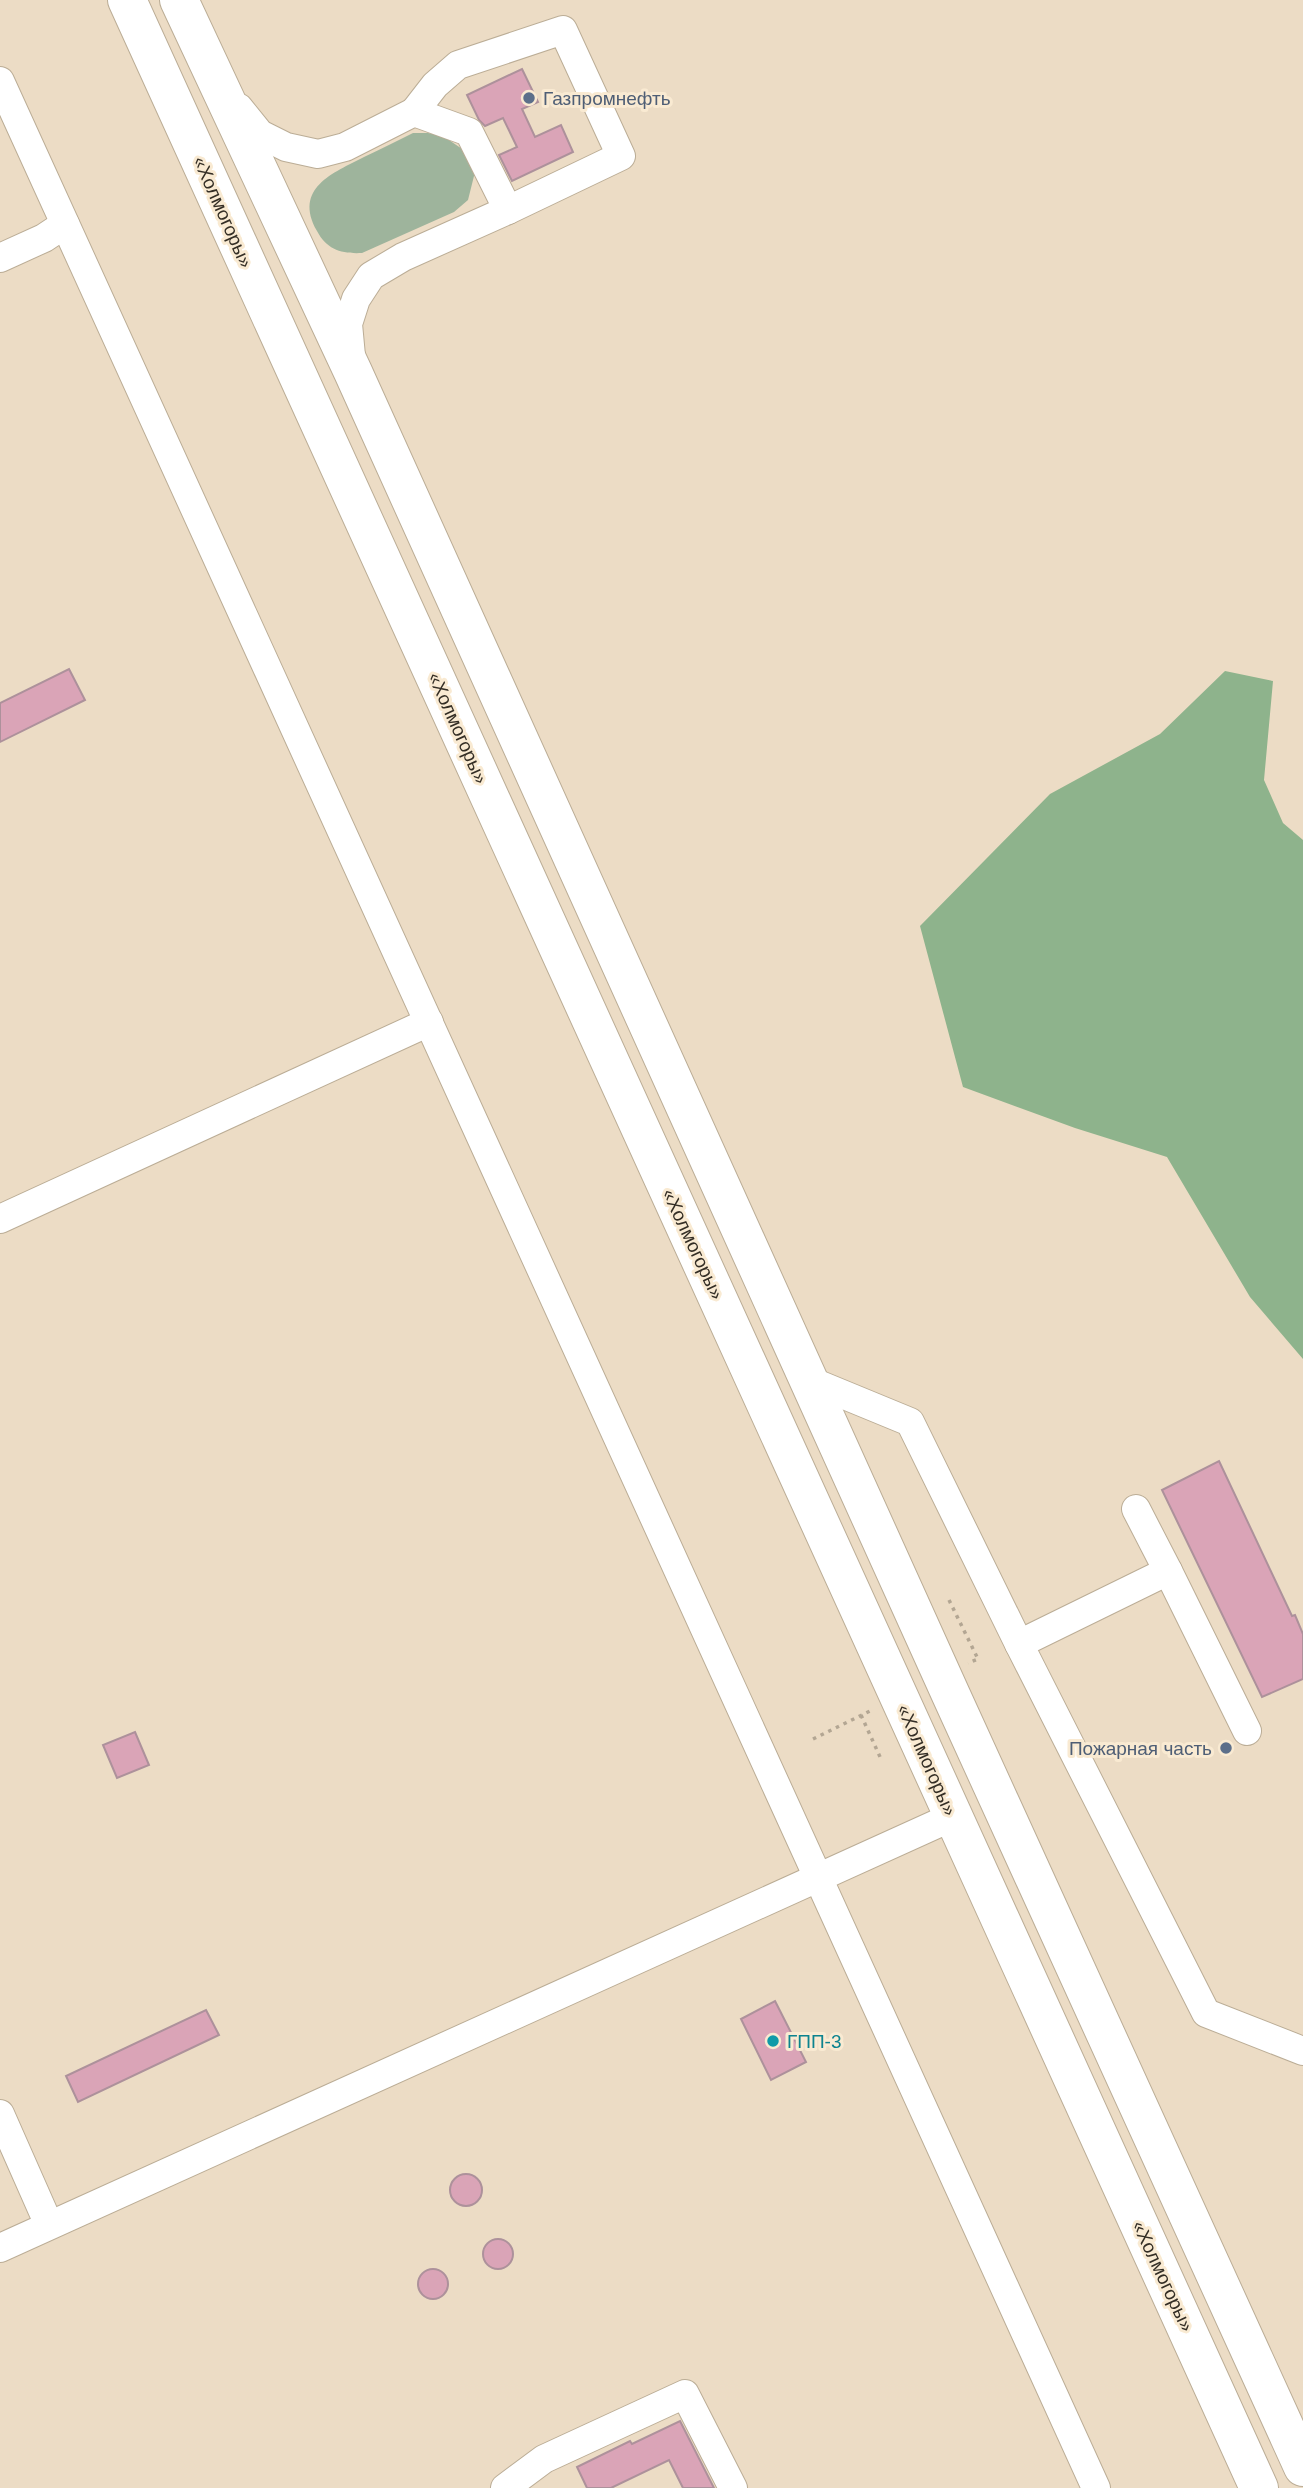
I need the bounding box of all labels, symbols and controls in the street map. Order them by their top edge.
place label: Газпромнефть [543,88,671,109]
marker: Газпромнефть [521,90,537,106]
street label: «Холмогоры» [189,153,257,271]
street label: «Холмогоры» [424,669,492,787]
street label: «Холмогоры» [658,1185,728,1303]
street label: «Холмогоры» [893,1701,961,1819]
place label: Пожарная часть [1069,1738,1212,1759]
marker: Пожарная часть [1218,1740,1234,1756]
place label: ГПП-3 [787,2031,842,2052]
marker: ГПП-3 [765,2033,781,2049]
street label: «Холмогоры» [1128,2217,1198,2335]

